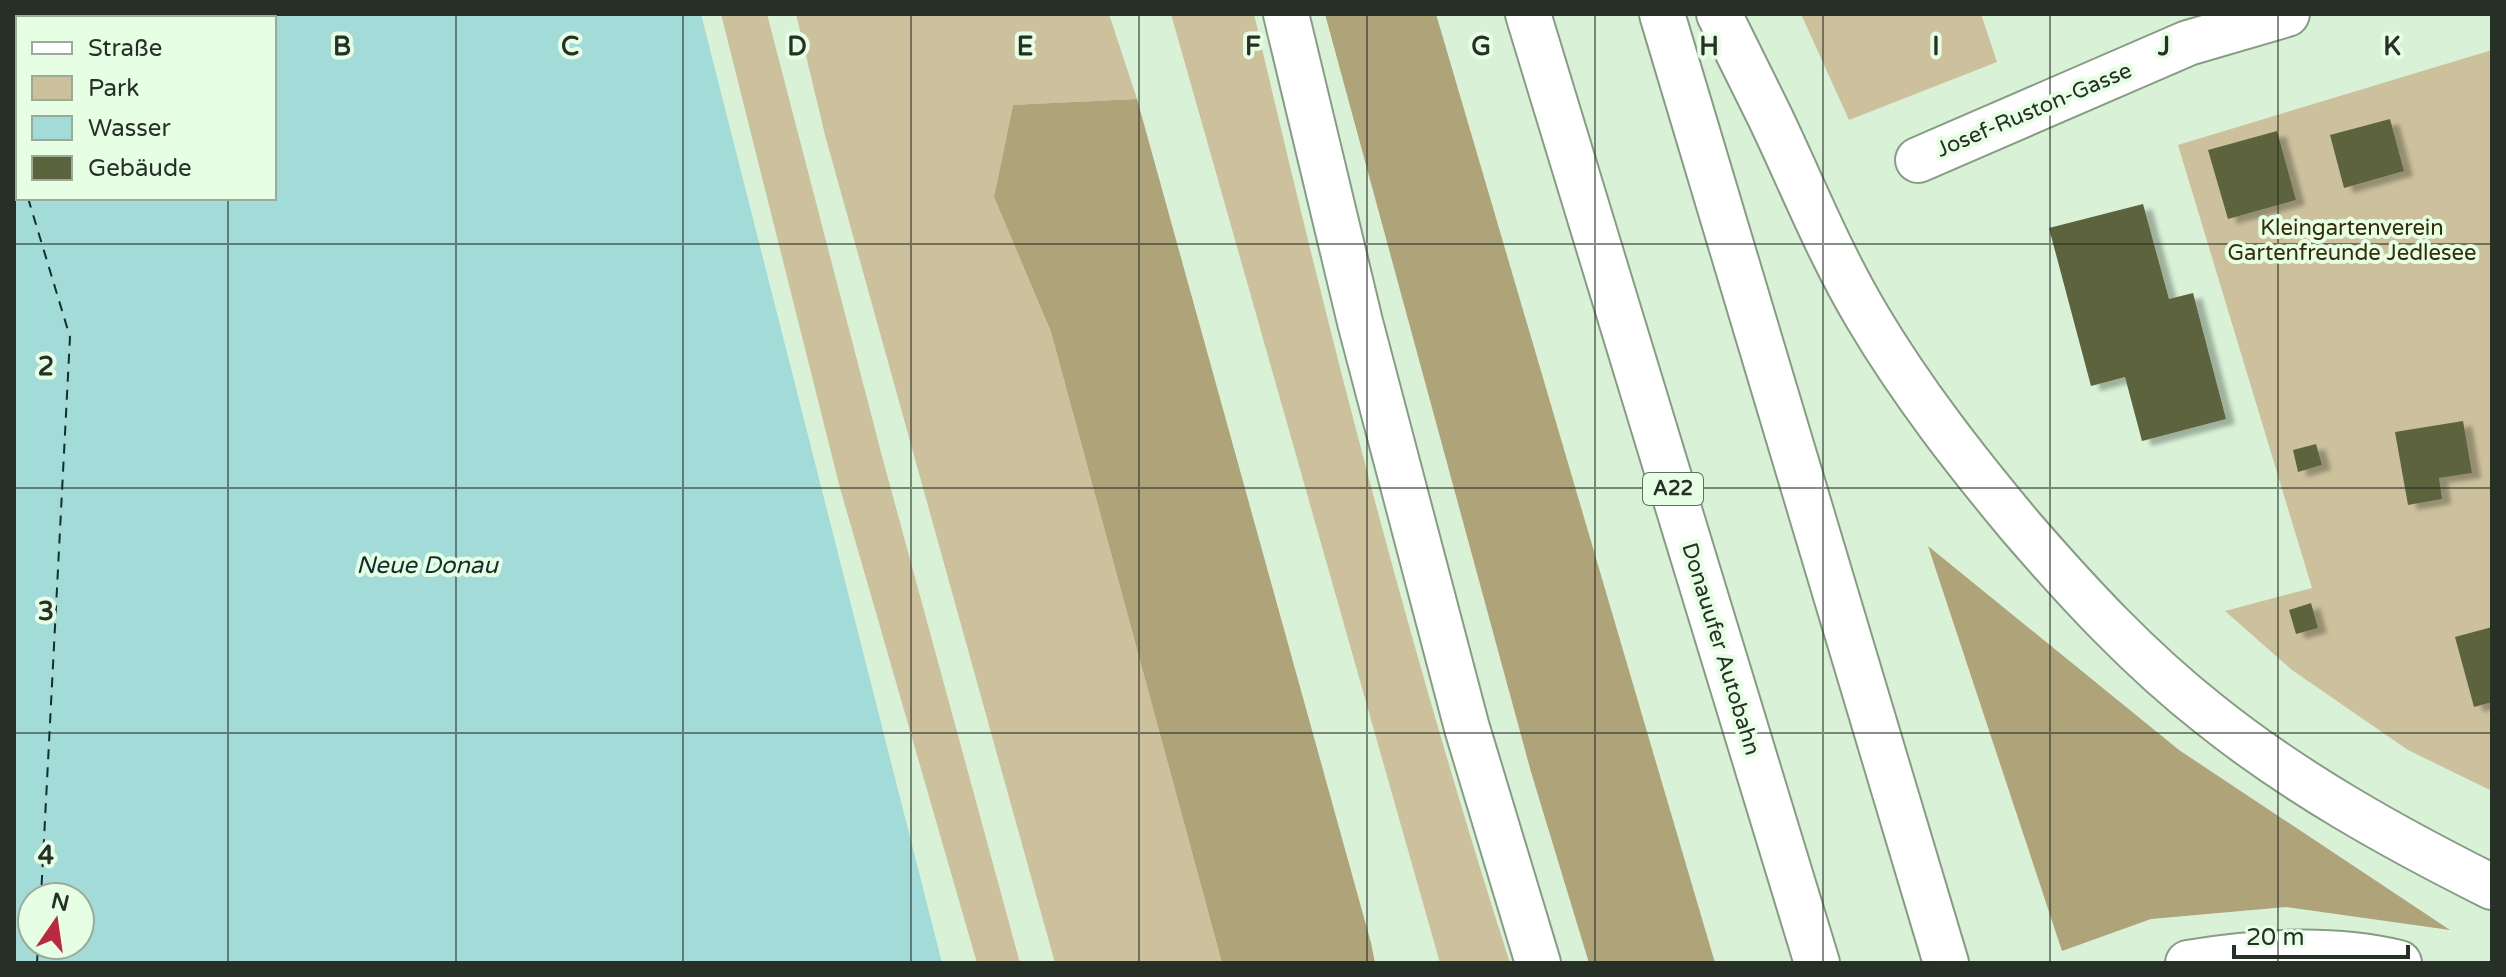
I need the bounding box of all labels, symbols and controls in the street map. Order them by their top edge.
legend [16,16,276,200]
text: B [333,31,351,62]
text: C [561,31,579,62]
text: D [787,31,807,62]
text: E [1017,31,1033,62]
text: F [1245,31,1261,62]
text: G [1471,31,1491,62]
text: H [1699,31,1719,62]
text: I [1932,31,1940,62]
text: J [2157,31,2170,62]
text: K [2383,31,2401,62]
text: Straße [88,34,162,63]
street label: Josef-Ruston-Gasse [1933,57,2135,163]
text: Park [88,74,139,103]
text: Wasser [88,114,171,143]
text: Gebäude [88,154,192,183]
park label: Kleingartenverein Gartenfreunde Jedlesee [2227,215,2477,266]
text: 2 [38,351,54,382]
road number: A22 [1643,473,1703,505]
street label: Donauufer Autobahn [1676,540,1766,758]
water label: Neue Donau [356,551,499,580]
text: 3 [38,596,54,627]
text: 4 [38,840,54,871]
north arrow [16,881,96,961]
text: N [49,888,72,917]
scale bar [2234,909,2408,959]
text: 20 m [2246,923,2304,952]

